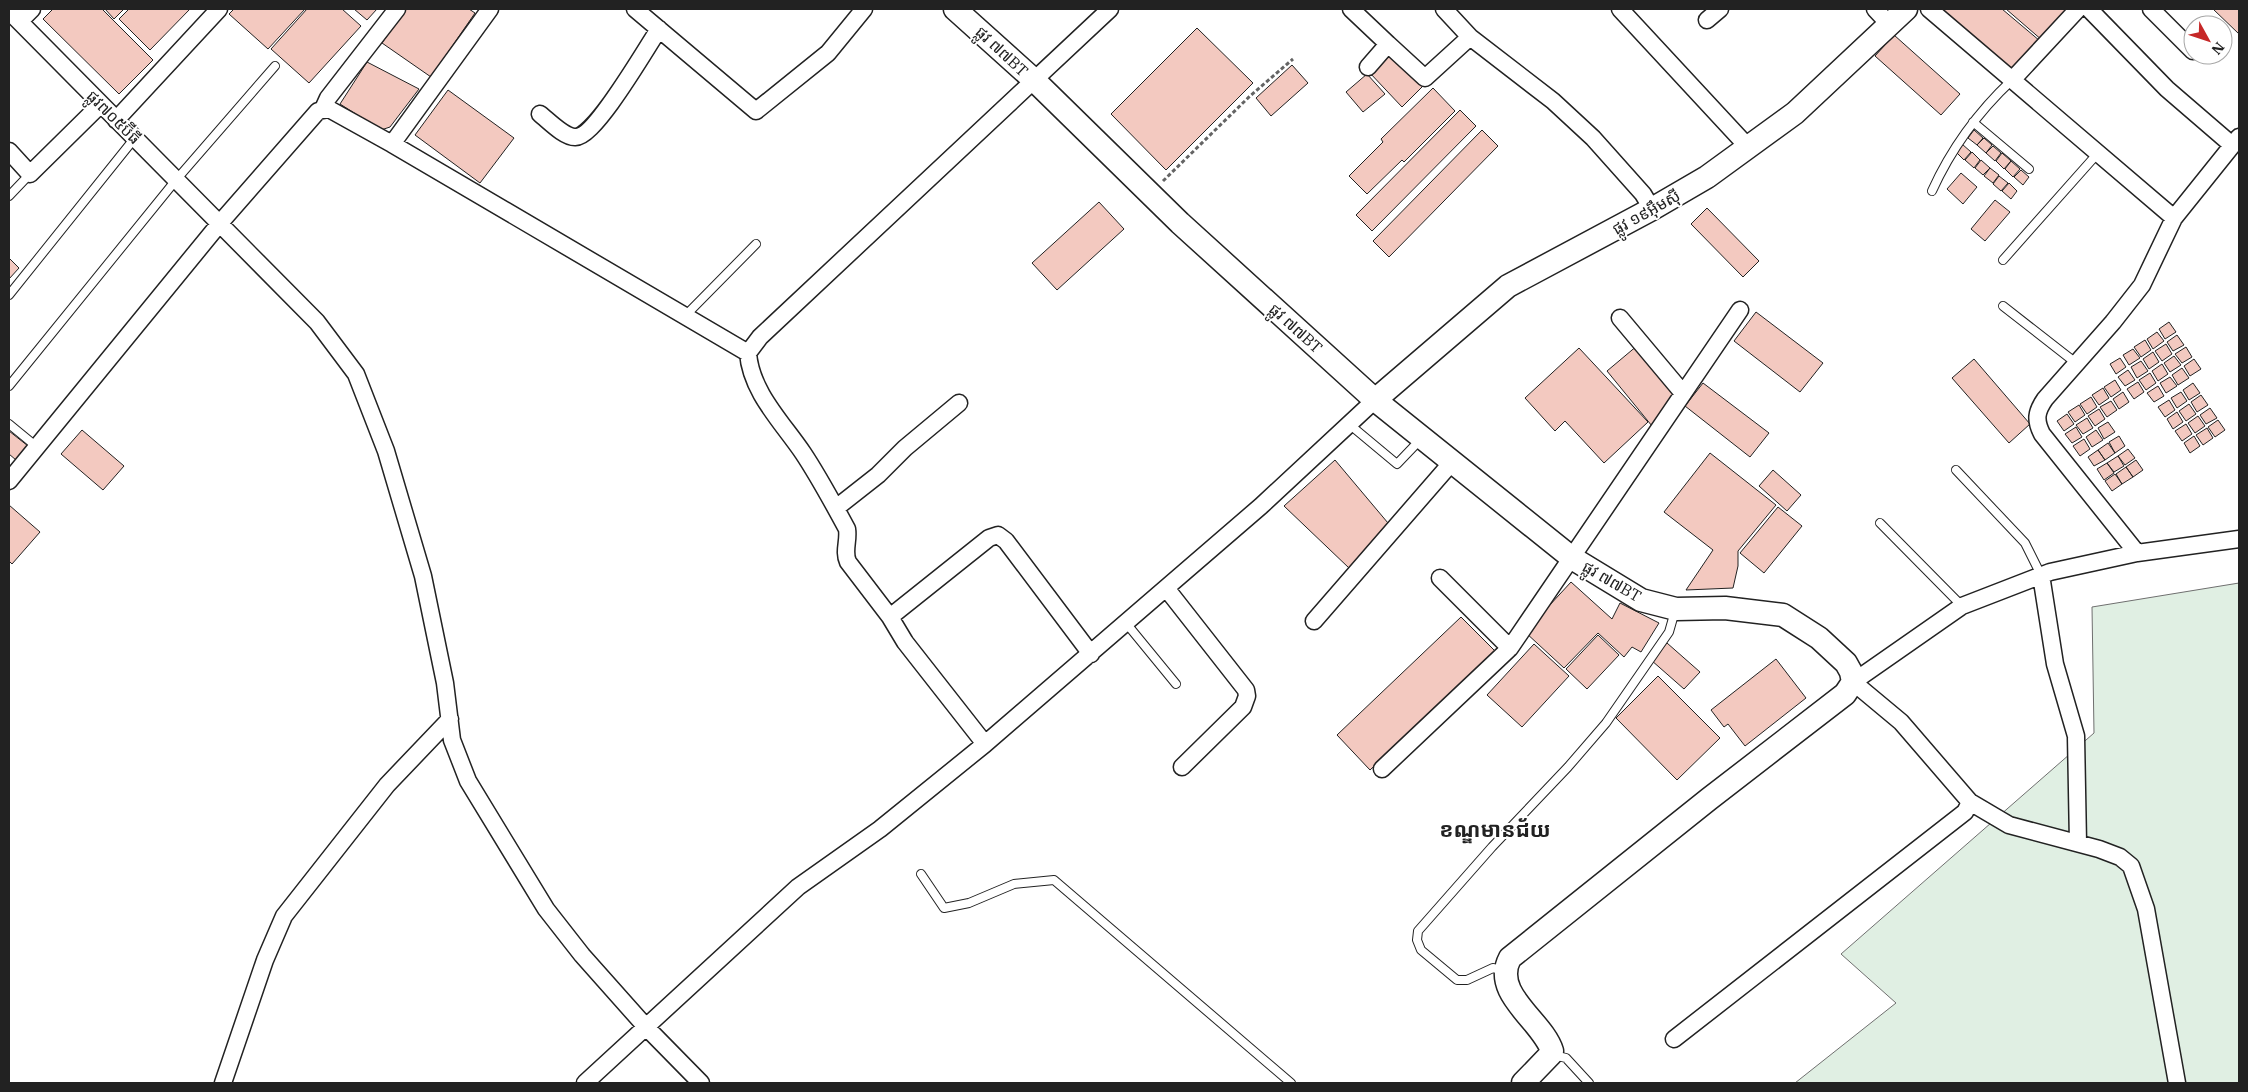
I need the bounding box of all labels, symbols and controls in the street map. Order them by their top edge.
north arrow [2183,15,2233,65]
street label: ផ្លូវ ៧៧BT [968,22,1033,84]
text: N [2208,38,2228,58]
street label: ផ្លូវ៧០៥ប៊ីធី [79,84,147,152]
street label: ផ្លូវ ១៩អ៊ឹមស៊ី [1609,185,1686,243]
street label: ផ្លូវ ៧៧BT [1262,299,1327,361]
street label: ផ្លូវ ៧៧BT [1577,556,1645,610]
district label: ខណ្ឌមានជ័យ [1439,815,1551,844]

